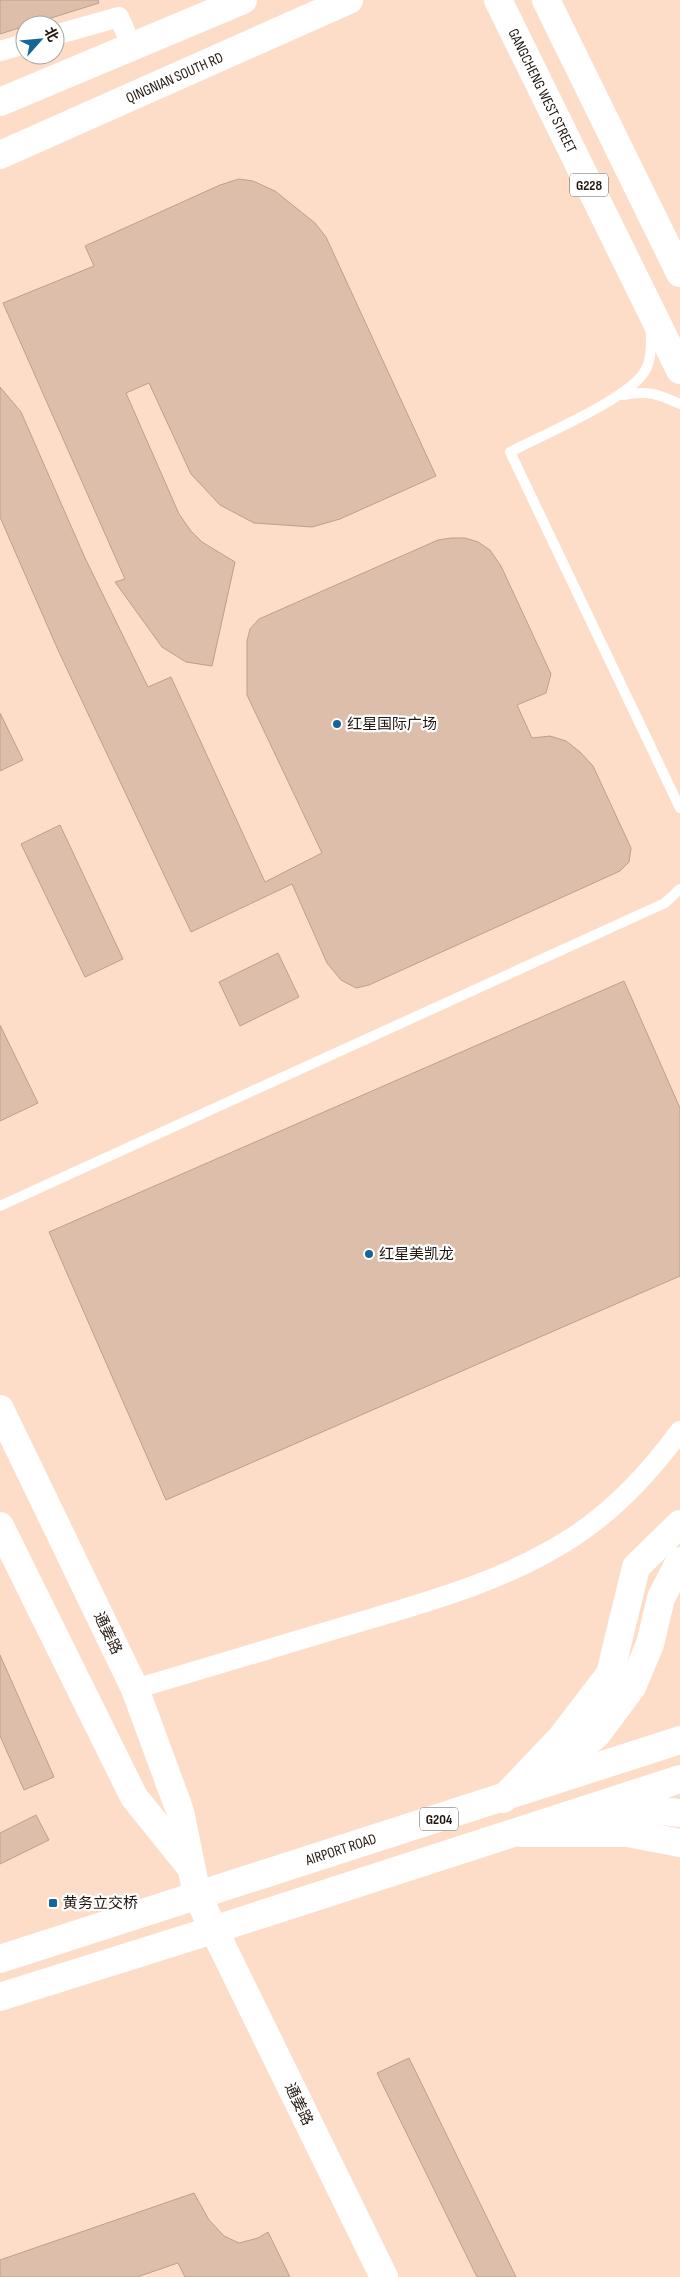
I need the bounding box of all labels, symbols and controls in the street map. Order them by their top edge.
north arrow [15,15,65,65]
text: 北 [40,24,62,44]
street label: GANGCHENG WEST STREET [504,25,581,156]
street label: QINGNIAN SOUTH RD [123,48,226,108]
road number: G228 [570,174,608,196]
place label: 红星国际广场 [347,715,437,734]
marker: 红星国际广场 [331,718,343,730]
place label: 红星美凯龙 [379,1245,454,1264]
marker: 红星美凯龙 [363,1248,375,1260]
street label: 通姜路 [89,1609,126,1658]
road number: G204 [420,1808,458,1830]
street label: AIRPORT ROAD [302,1829,379,1870]
place label: 黄务立交桥 [63,1894,138,1913]
marker: 黄务立交桥 [47,1897,59,1909]
street label: 通姜路 [280,2080,317,2129]

